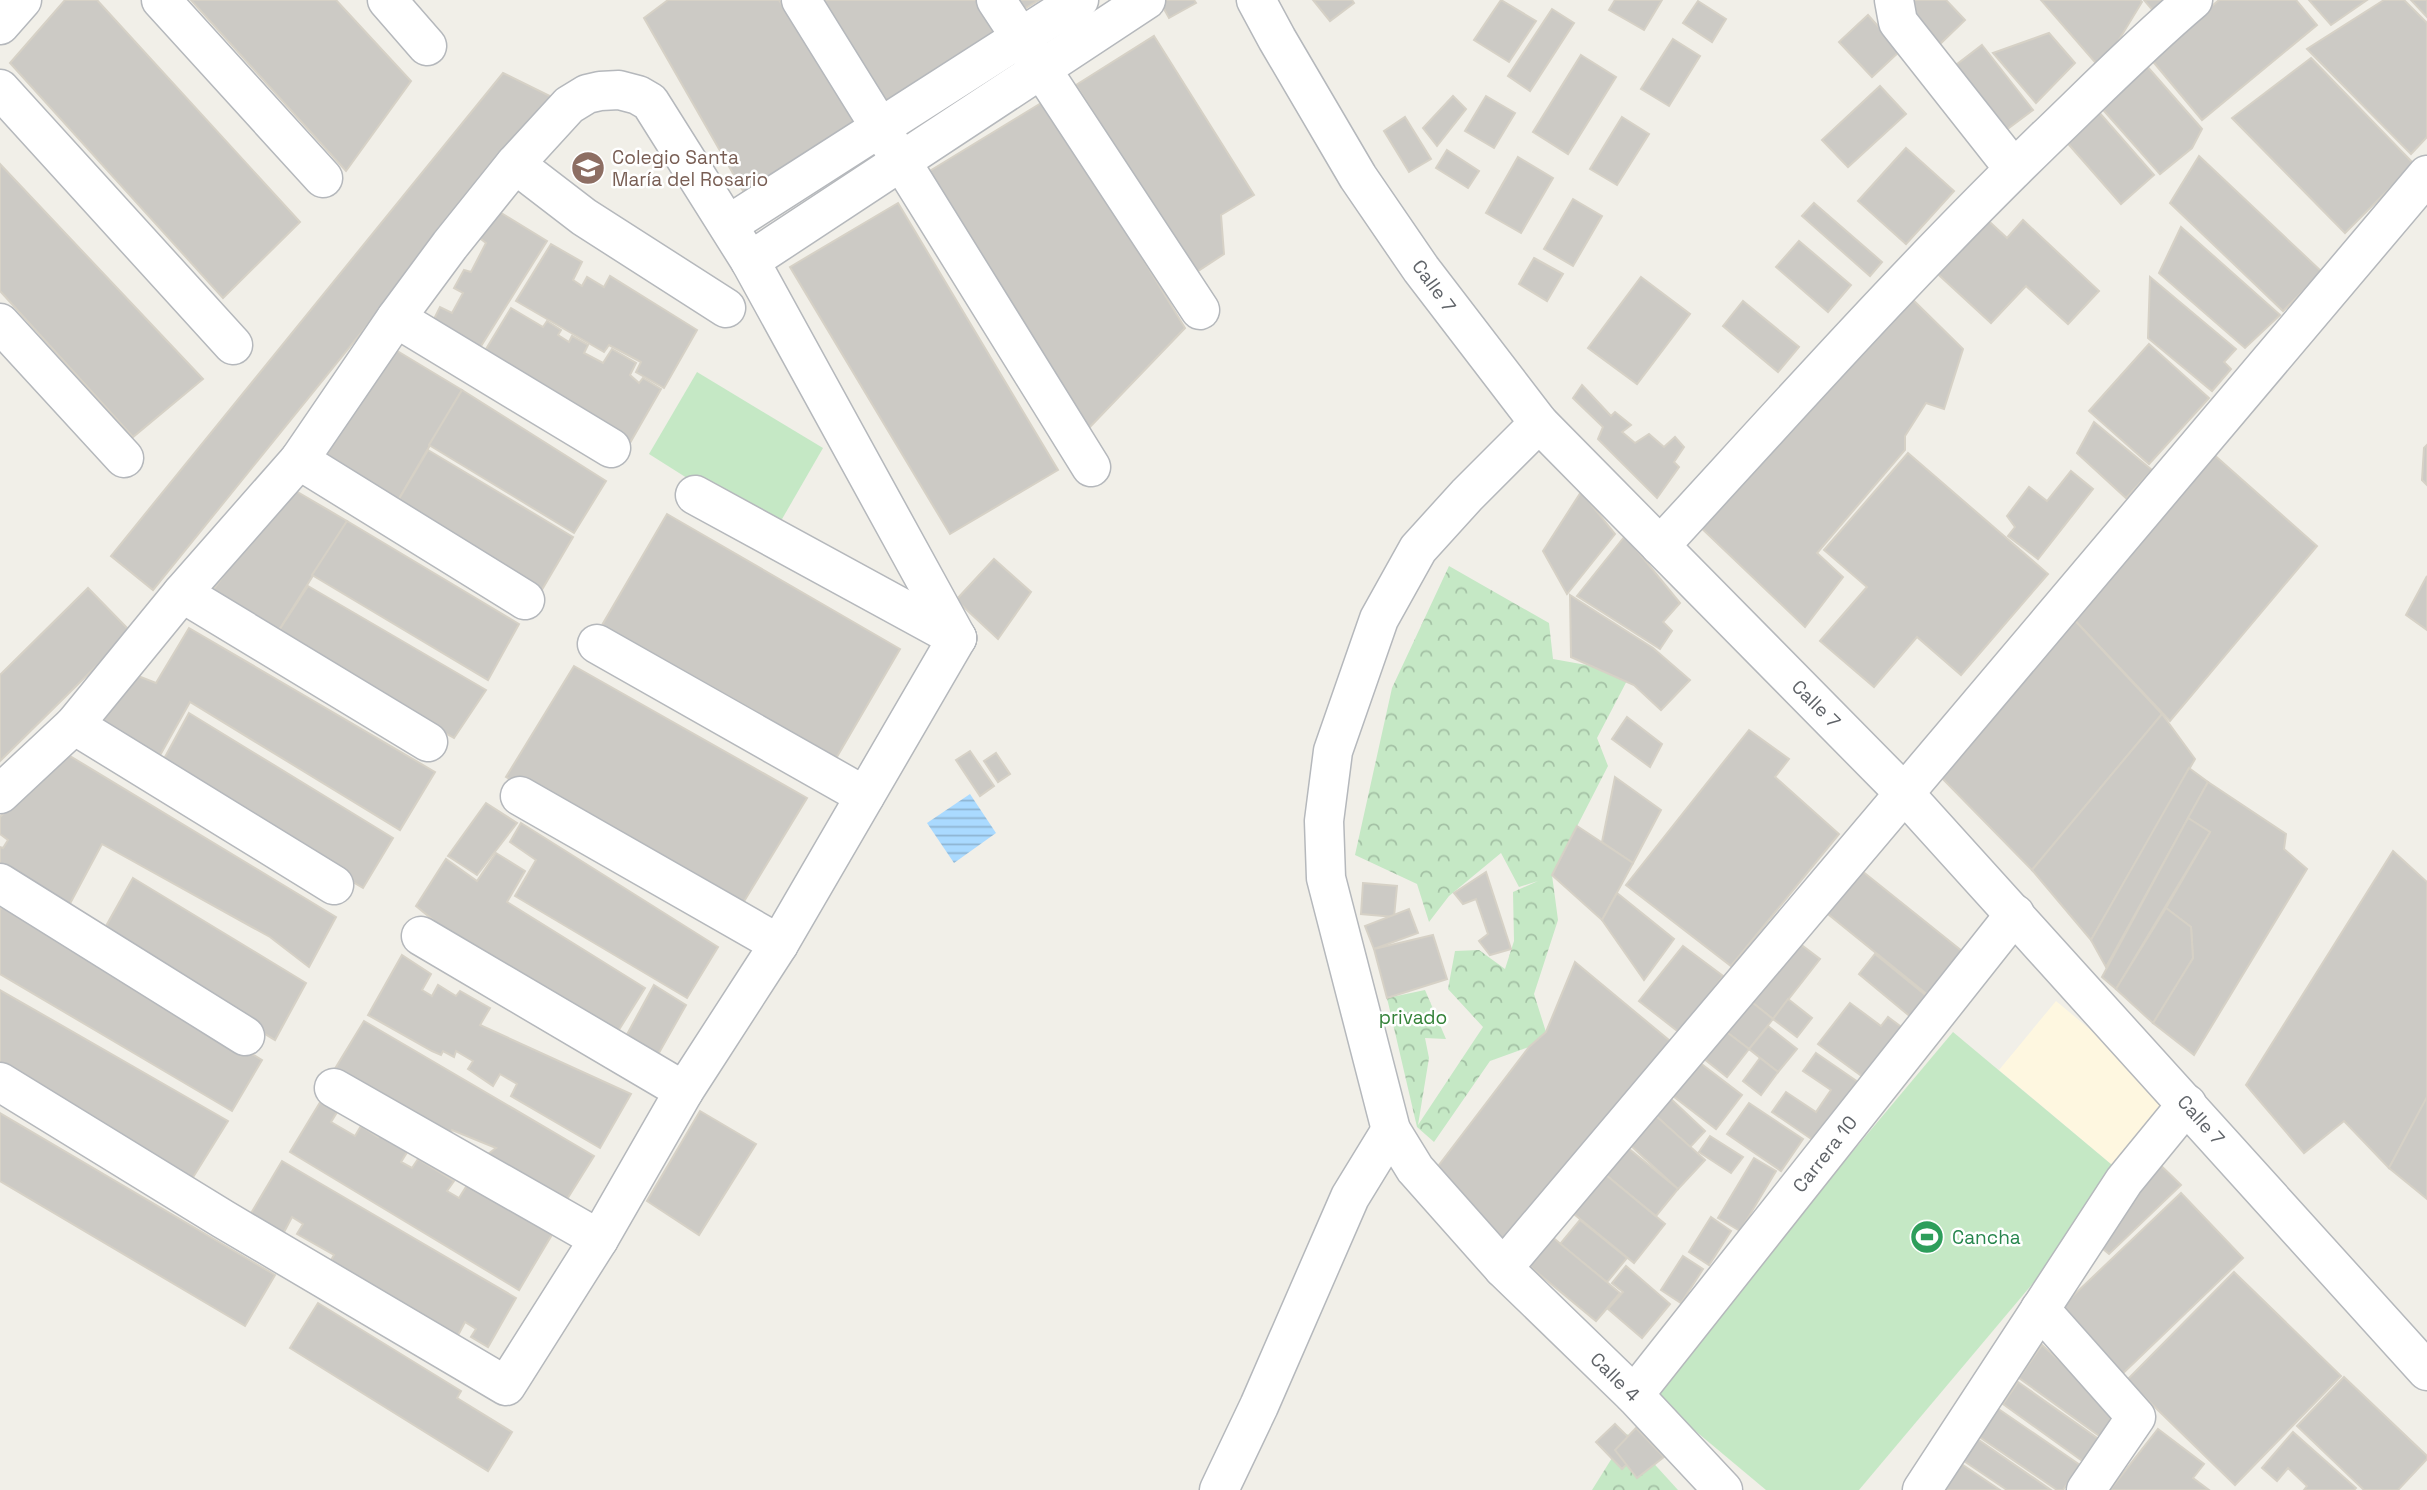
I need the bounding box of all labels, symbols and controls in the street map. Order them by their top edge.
place label: Colegio Santa María del Rosario [612,145,768,192]
school or university icon: Colegio Santa María del Rosario [569,149,607,187]
street label: Calle 7 [1406,255,1462,318]
street label: Calle 7 [1786,674,1846,734]
park label: privado [1379,1005,1447,1030]
street label: Calle 7 [2172,1090,2230,1151]
street label: Carrera 10 [1787,1110,1863,1198]
sports icon: Cancha [1908,1218,1946,1256]
place label: Cancha [1952,1225,2021,1250]
street label: Calle 4 [1585,1347,1645,1407]

